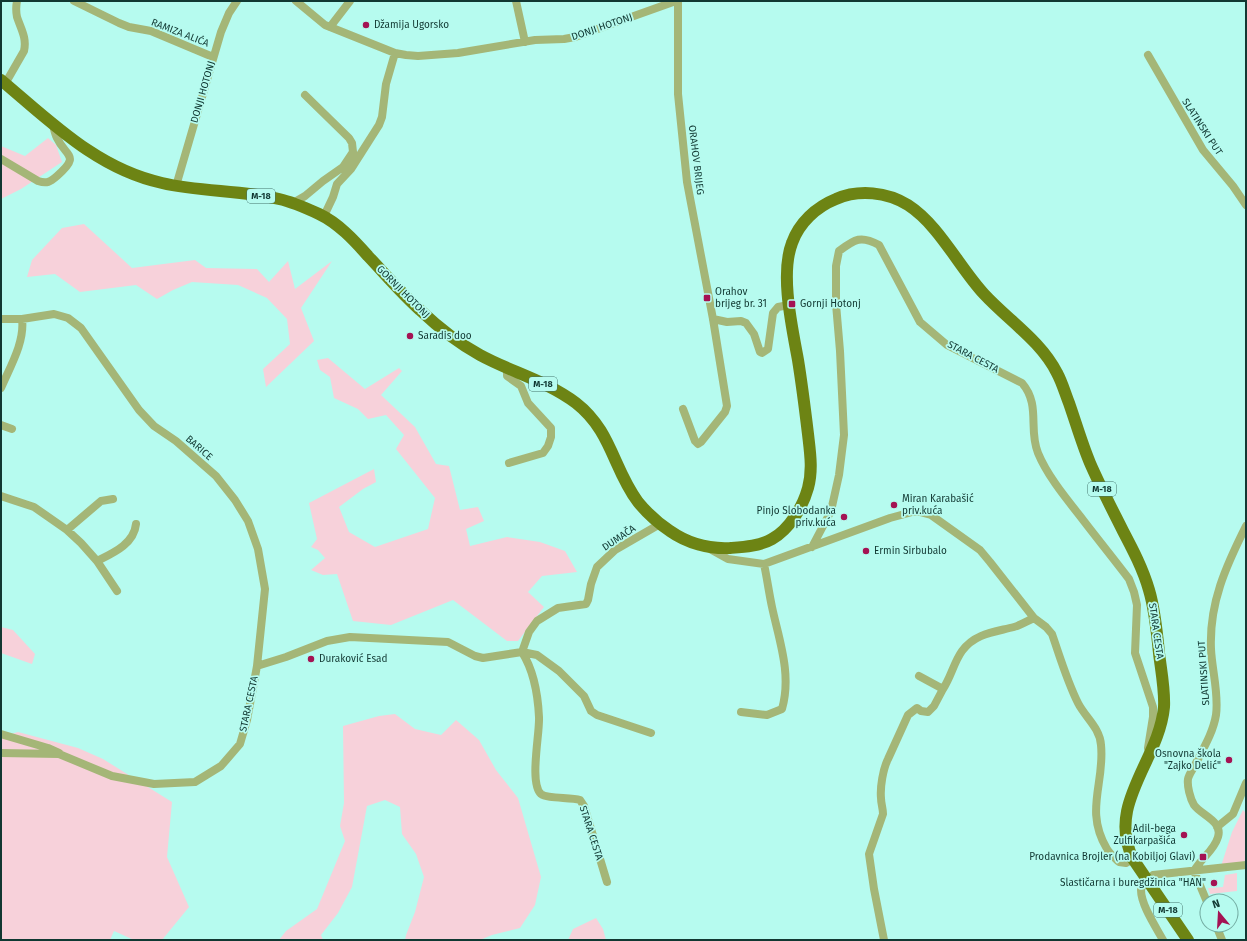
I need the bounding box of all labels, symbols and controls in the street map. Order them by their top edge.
street label: DONJI HOTONJ [570,11,634,43]
street label: RAMIZA ALIĆA [149,15,212,50]
place label: Džamija Ugorsko [374,19,449,31]
marker: Džamija Ugorsko [361,20,371,30]
street label: DONJI HOTONJ [188,60,218,124]
street label: SLATINSKI PUT [1179,96,1225,158]
street label: ORAHOV BRIJEG [686,124,706,196]
road number: M-18 [247,189,275,203]
street label: GORNJI HOTONJ [374,263,432,321]
place label: Orahov brijeg br. 31 [715,286,767,310]
marker: Orahov brijeg br. 31 [702,293,712,303]
place label: Gornji Hotonj [800,298,861,310]
marker: Gornji Hotonj [787,299,797,309]
place label: Saradis doo [418,330,472,342]
marker: Saradis doo [405,331,415,341]
street label: STARA CESTA [945,338,1001,376]
road number: M-18 [529,377,557,391]
street label: BARICE [183,433,215,463]
road number: M-18 [1088,482,1116,496]
place label: Miran Karabašić priv.kuća [902,493,974,517]
marker: Miran Karabašić priv.kuća [889,500,899,510]
place label: Pinjo Slobodanka priv.kuća [757,505,836,529]
marker: Pinjo Slobodanka priv.kuća [839,512,849,522]
street label: DUMAČA [599,521,638,554]
place label: Ermin Sirbubalo [874,545,947,557]
marker: Ermin Sirbubalo [861,546,871,556]
street label: STARA CESTA [1146,602,1166,660]
street label: SLATINSKI PUT [1196,639,1212,706]
place label: Duraković Esad [319,653,388,665]
marker: Duraković Esad [306,654,316,664]
street label: STARA CESTA [237,675,261,733]
place label: Osnovna škola "Zajko Delić" [1155,748,1221,772]
marker: Osnovna škola "Zajko Delić" [1224,755,1234,765]
street label: STARA CESTA [577,804,606,862]
place label: Adil-bega Zulfikarpašića [1113,823,1176,847]
marker: Adil-bega Zulfikarpašića [1179,830,1189,840]
place label: Prodavnica Brojler (na Kobiljoj Glavi) [1029,850,1195,863]
marker: Prodavnica Brojler (na Kobiljoj Glavi) [1198,852,1208,862]
place label: Slastičarna i buregdžinica "HAN" [1060,877,1206,889]
marker: Slastičarna i buregdžinica "HAN" [1209,878,1219,888]
north arrow [1199,893,1239,933]
text: N [1211,897,1222,911]
road number: M-18 [1154,903,1182,917]

